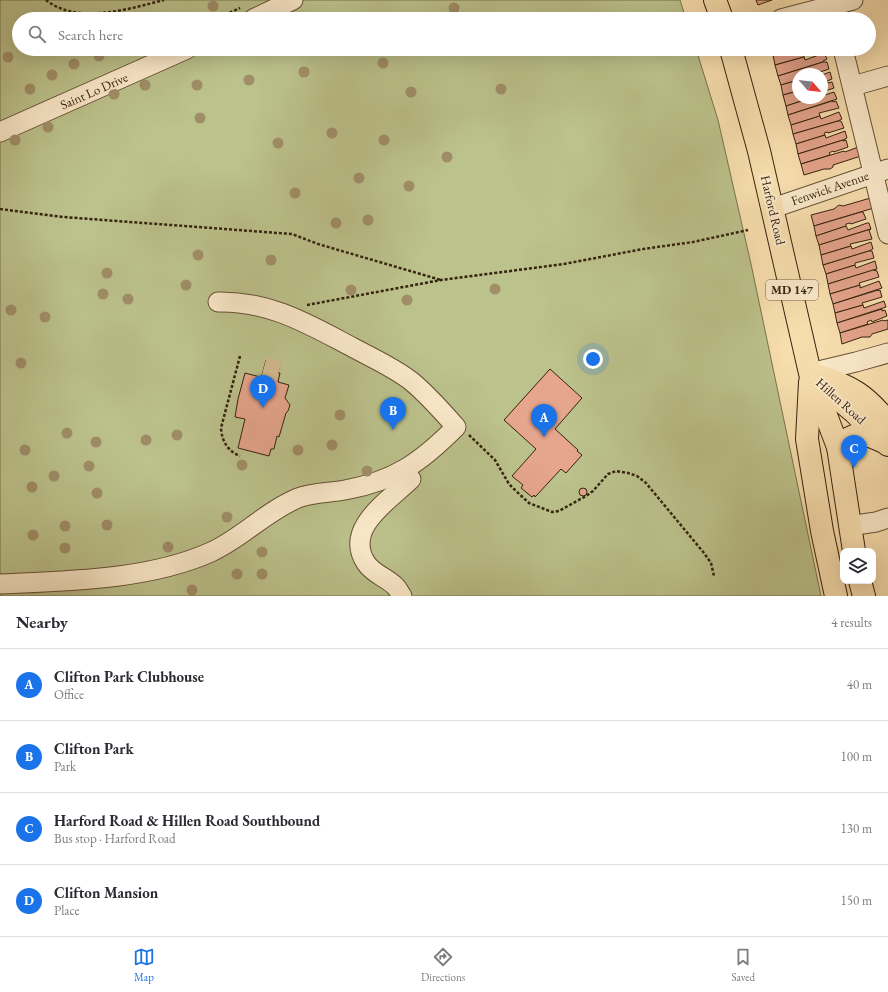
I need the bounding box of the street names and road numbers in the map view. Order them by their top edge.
street label: Saint Lo Drive [57,69,131,113]
street label: Fenwick Avenue [789,167,871,209]
street label: Harford Road [757,173,789,247]
road number: MD 147 [766,280,818,300]
street label: Hillen Road [812,374,870,428]

